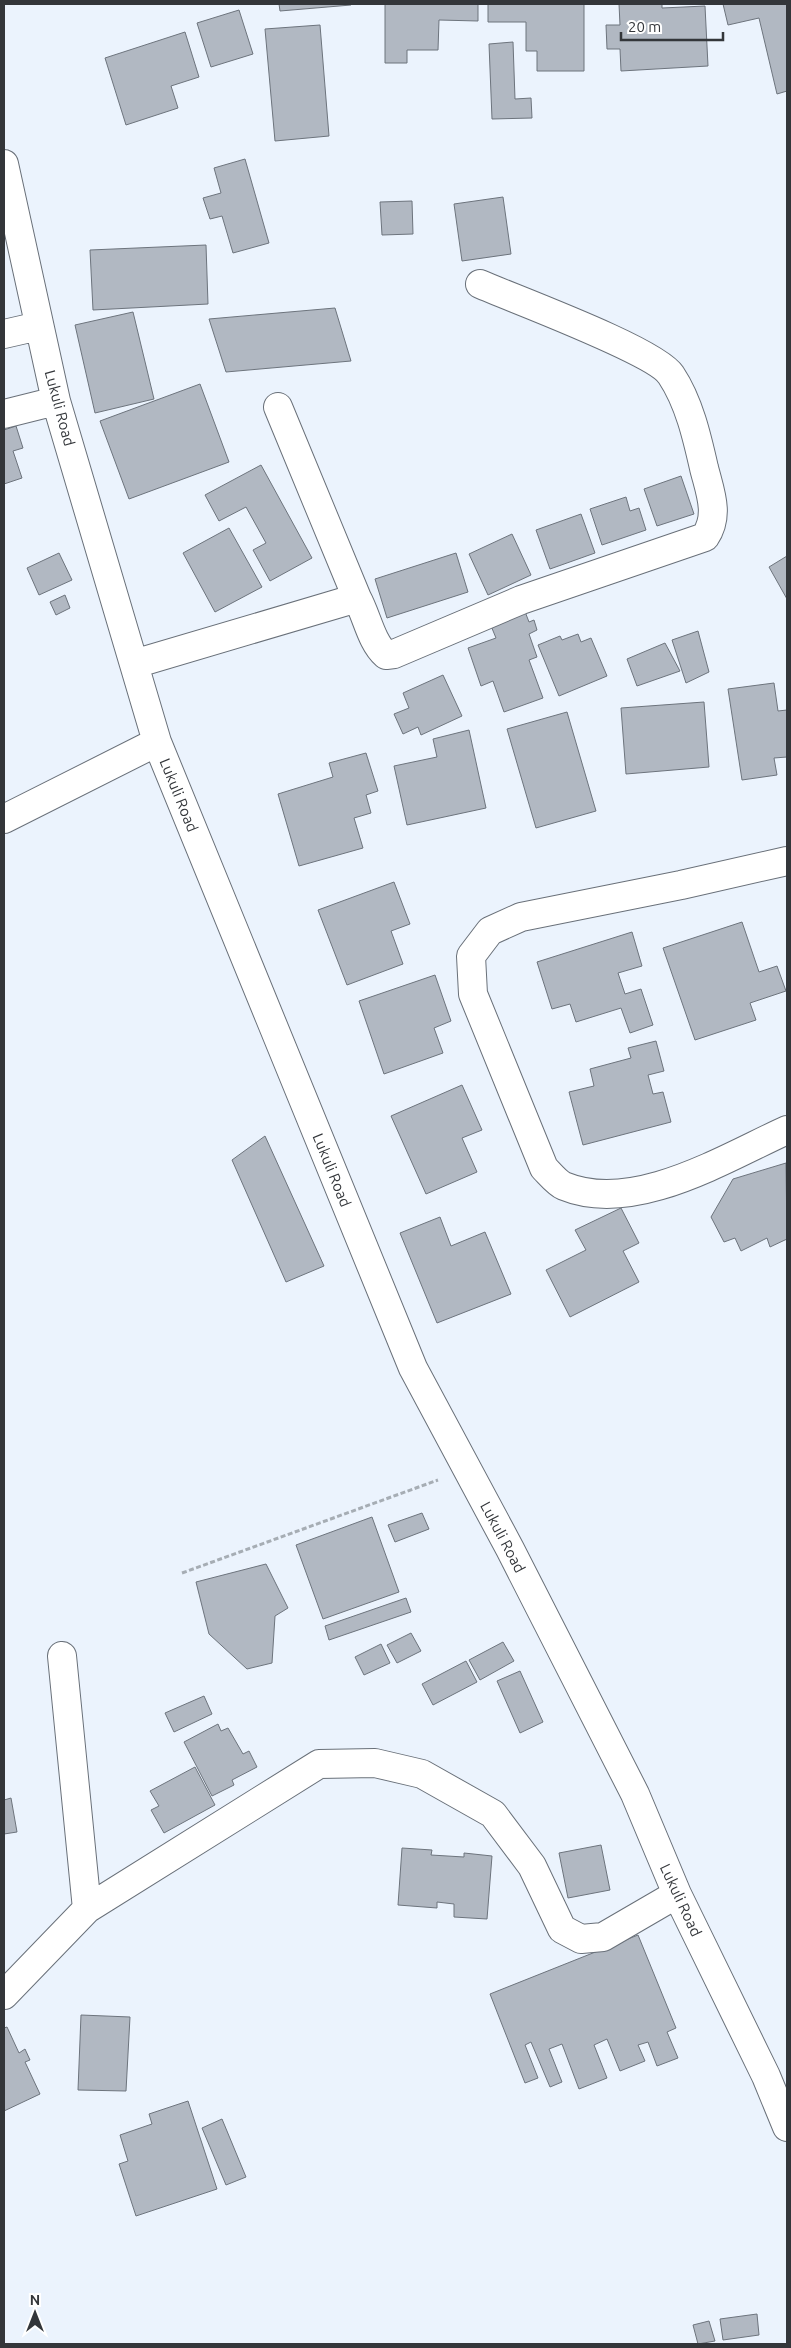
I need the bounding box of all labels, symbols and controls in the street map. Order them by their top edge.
scale bar [621,10,724,42]
text: 20 m [628,18,661,35]
street label: Lukuli Road [42,368,78,448]
street label: Lukuli Road [157,756,201,834]
street label: Lukuli Road [310,1131,354,1209]
street label: Lukuli Road [477,1499,529,1575]
street label: Lukuli Road [657,1861,705,1939]
north arrow [10,2288,60,2338]
text: N [30,2292,40,2308]

